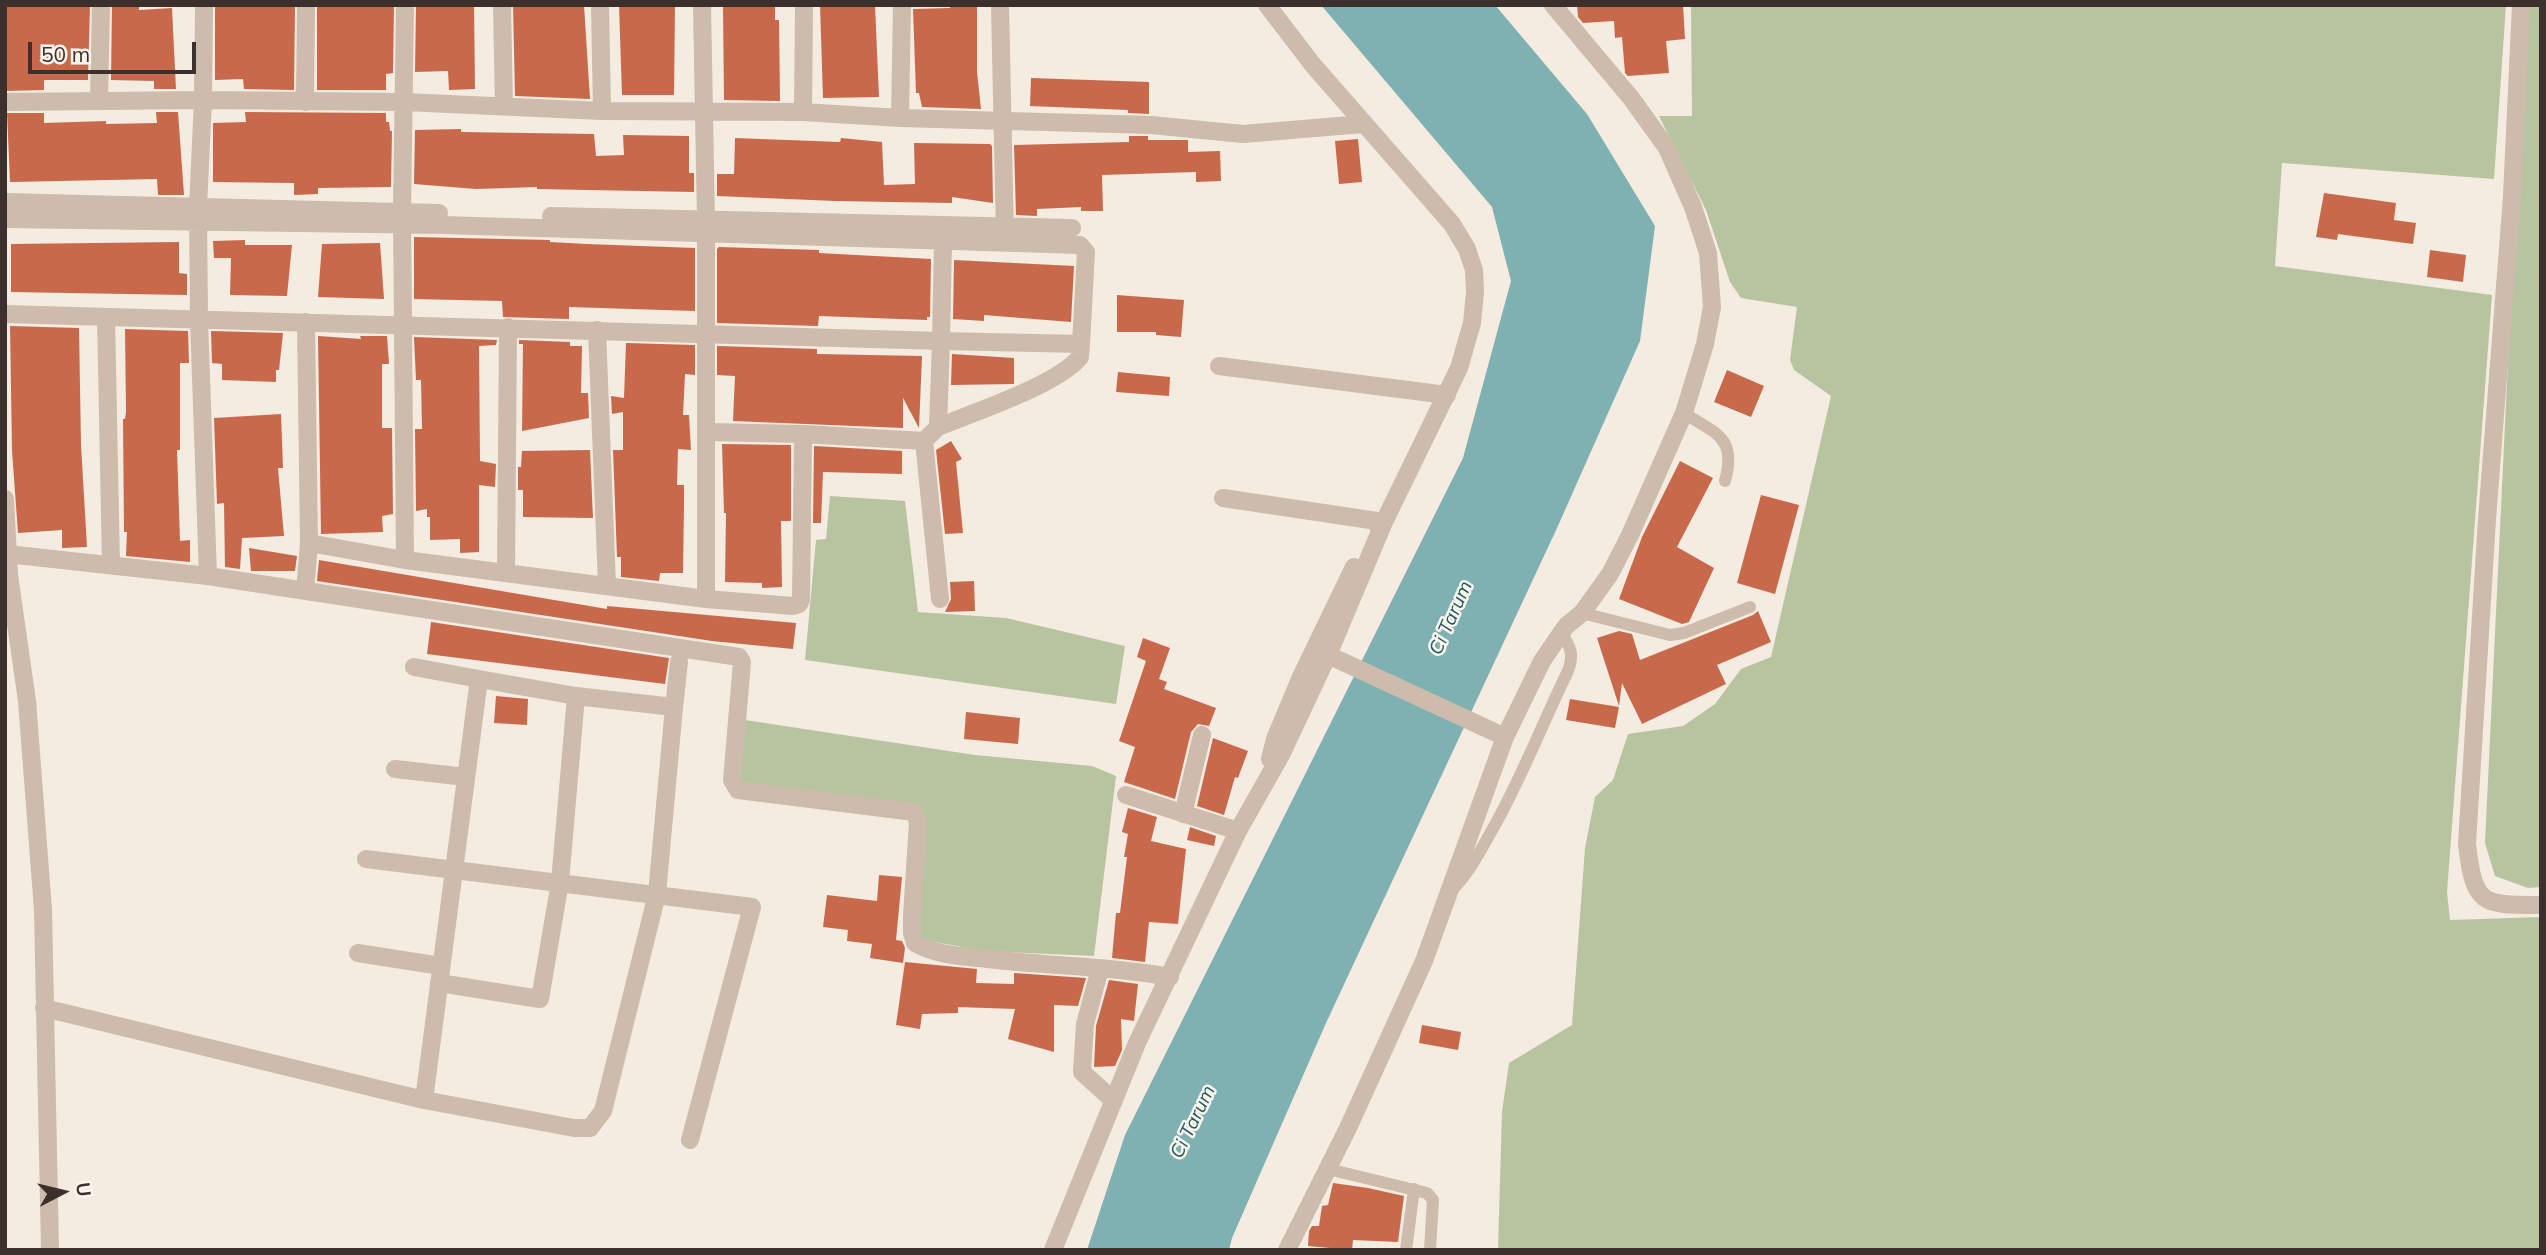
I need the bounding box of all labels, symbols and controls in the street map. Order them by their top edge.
scale bar [32,28,200,72]
text: 50 m [41,41,90,67]
water label: Ci Tarum [1425,578,1477,658]
water label: Ci Tarum [1166,1082,1220,1162]
north arrow [28,1157,98,1227]
text: U [71,1181,97,1198]

